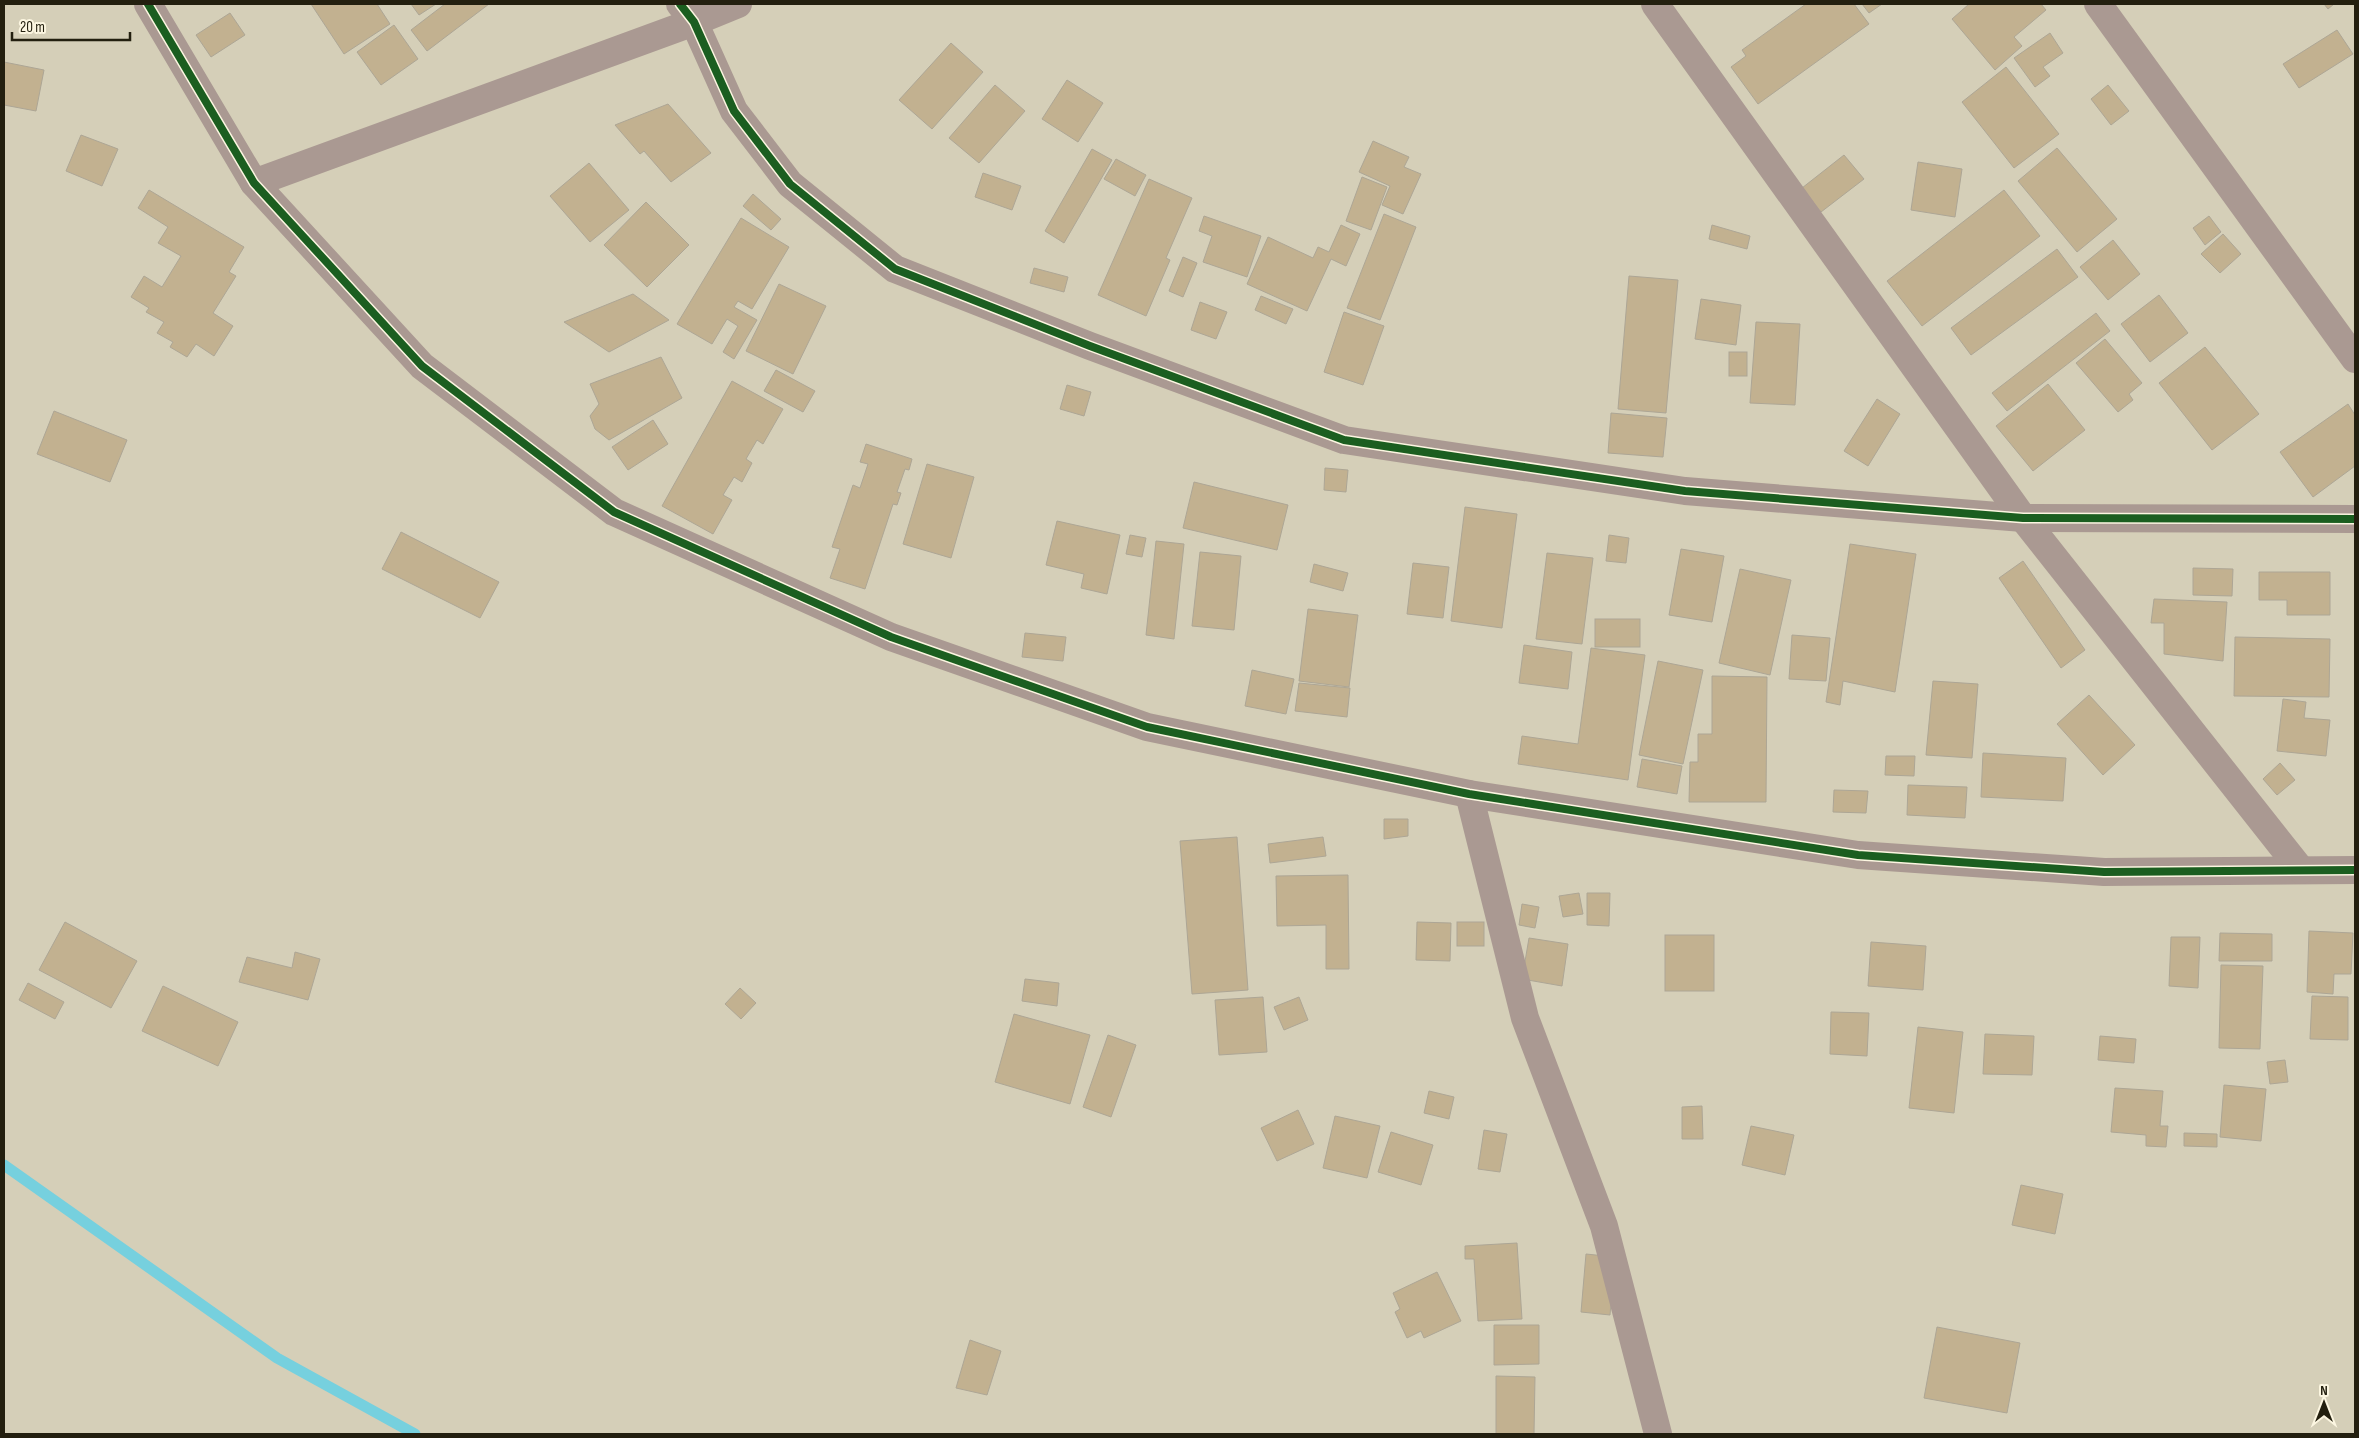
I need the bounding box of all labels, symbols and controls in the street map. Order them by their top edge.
scale bar [12,10,130,42]
text: 20 m [20,18,45,37]
north arrow [2299,1378,2349,1428]
text: N [2320,1382,2328,1399]

